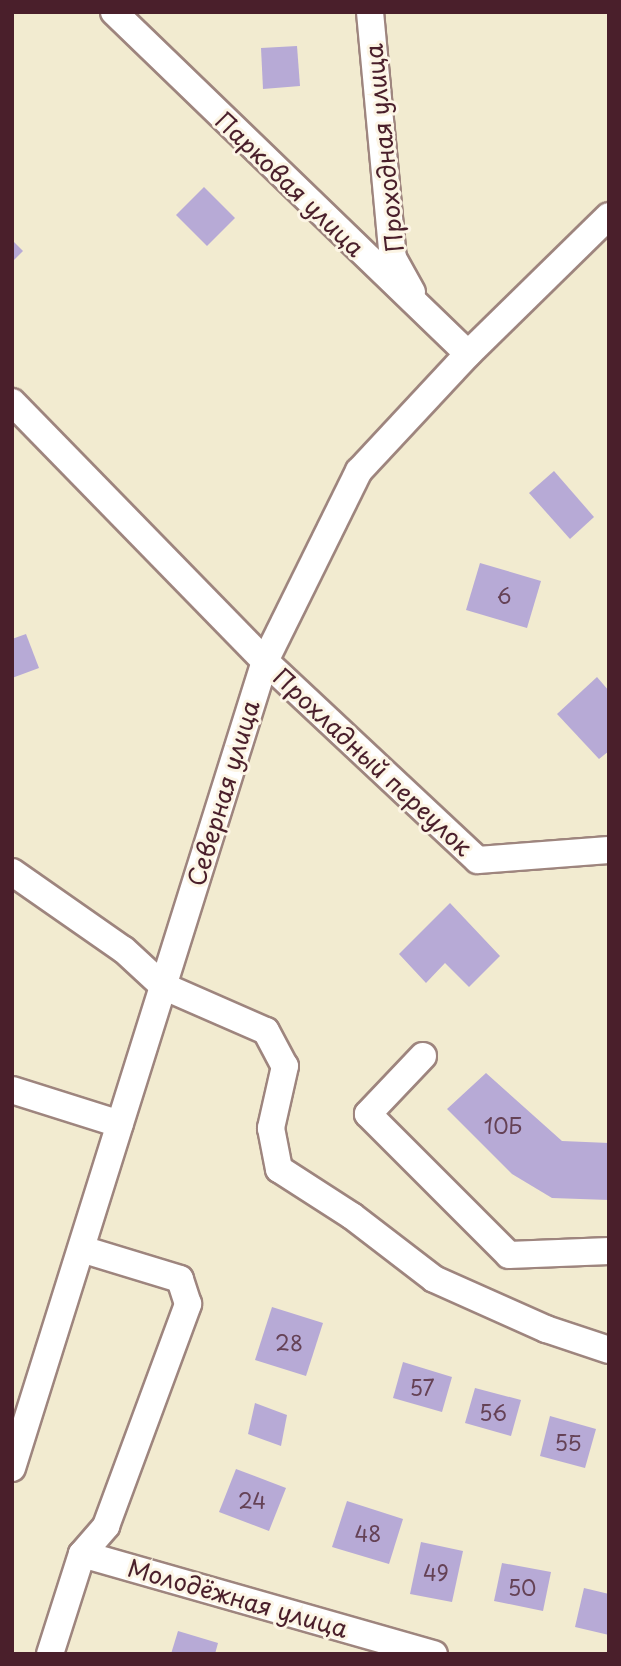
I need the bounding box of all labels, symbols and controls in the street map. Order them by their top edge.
street label: Проходная улица [359,42,409,254]
street label: Парковая улица [209,106,371,262]
house number: 6 [497,582,511,608]
street label: Прохладный переулок [267,662,479,862]
street label: Северная улица [181,696,265,890]
house number: 10Б [484,1112,522,1138]
house number: 28 [275,1329,303,1355]
house number: 57 [409,1374,435,1400]
house number: 56 [479,1399,507,1425]
house number: 55 [554,1429,582,1455]
house number: 24 [238,1487,266,1513]
house number: 48 [355,1520,381,1546]
street label: Молодёжная улица [124,1553,352,1643]
house number: 49 [423,1559,449,1585]
house number: 50 [508,1574,536,1600]

